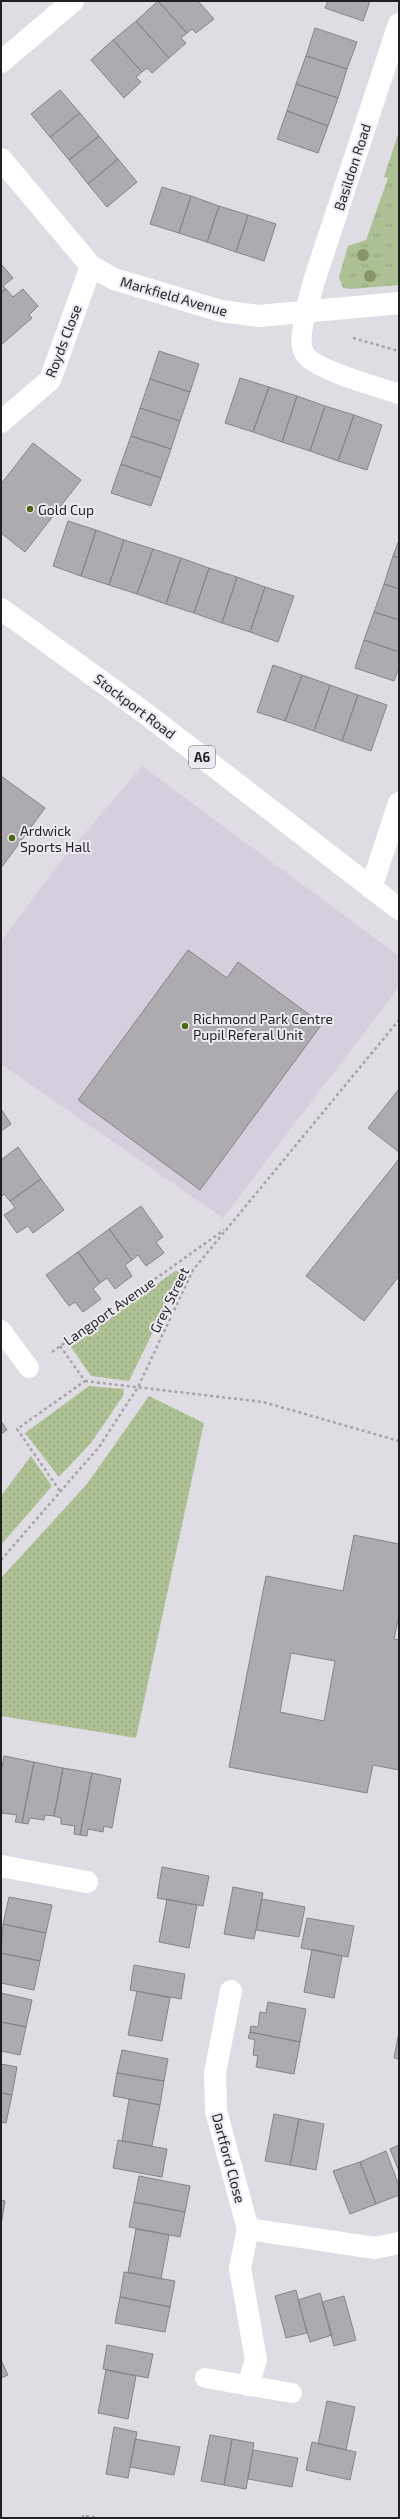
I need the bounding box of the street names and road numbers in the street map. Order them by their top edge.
street label: Basildon Road [330,121,374,213]
street label: Markfield Avenue [119,273,229,319]
street label: Royds Close [41,302,85,380]
street label: Stockport Road [91,670,179,742]
road number: A6 [189,746,215,768]
street label: Grey Street [146,1264,192,1336]
street label: Langport Avenue [60,1273,158,1349]
street label: Dartford Close [209,2111,249,2205]

